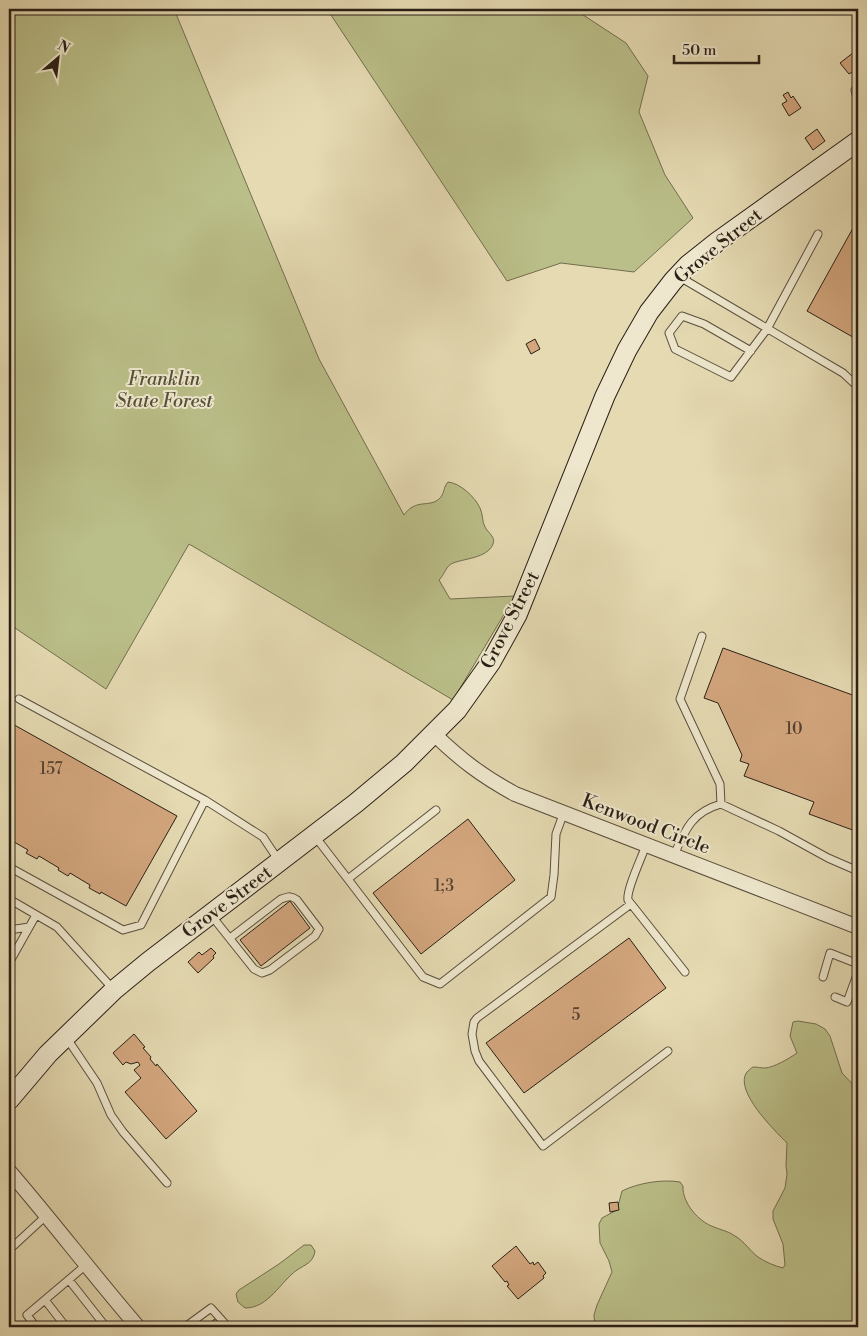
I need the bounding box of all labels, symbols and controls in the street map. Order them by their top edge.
north arrow [32,32,82,82]
scale bar [674,32,760,64]
text: N [55,37,73,58]
text: 50 m [682,41,716,60]
street label: Grove Street [669,203,767,289]
park label: Franklin State Forest [115,367,213,413]
street label: Grove Street [475,567,545,673]
house number: 10 [786,719,803,739]
house number: 157 [39,759,63,779]
street label: Kenwood Circle [578,788,714,860]
street label: Grove Street [177,860,277,944]
house number: 1;3 [434,876,454,896]
house number: 5 [572,1005,581,1025]

